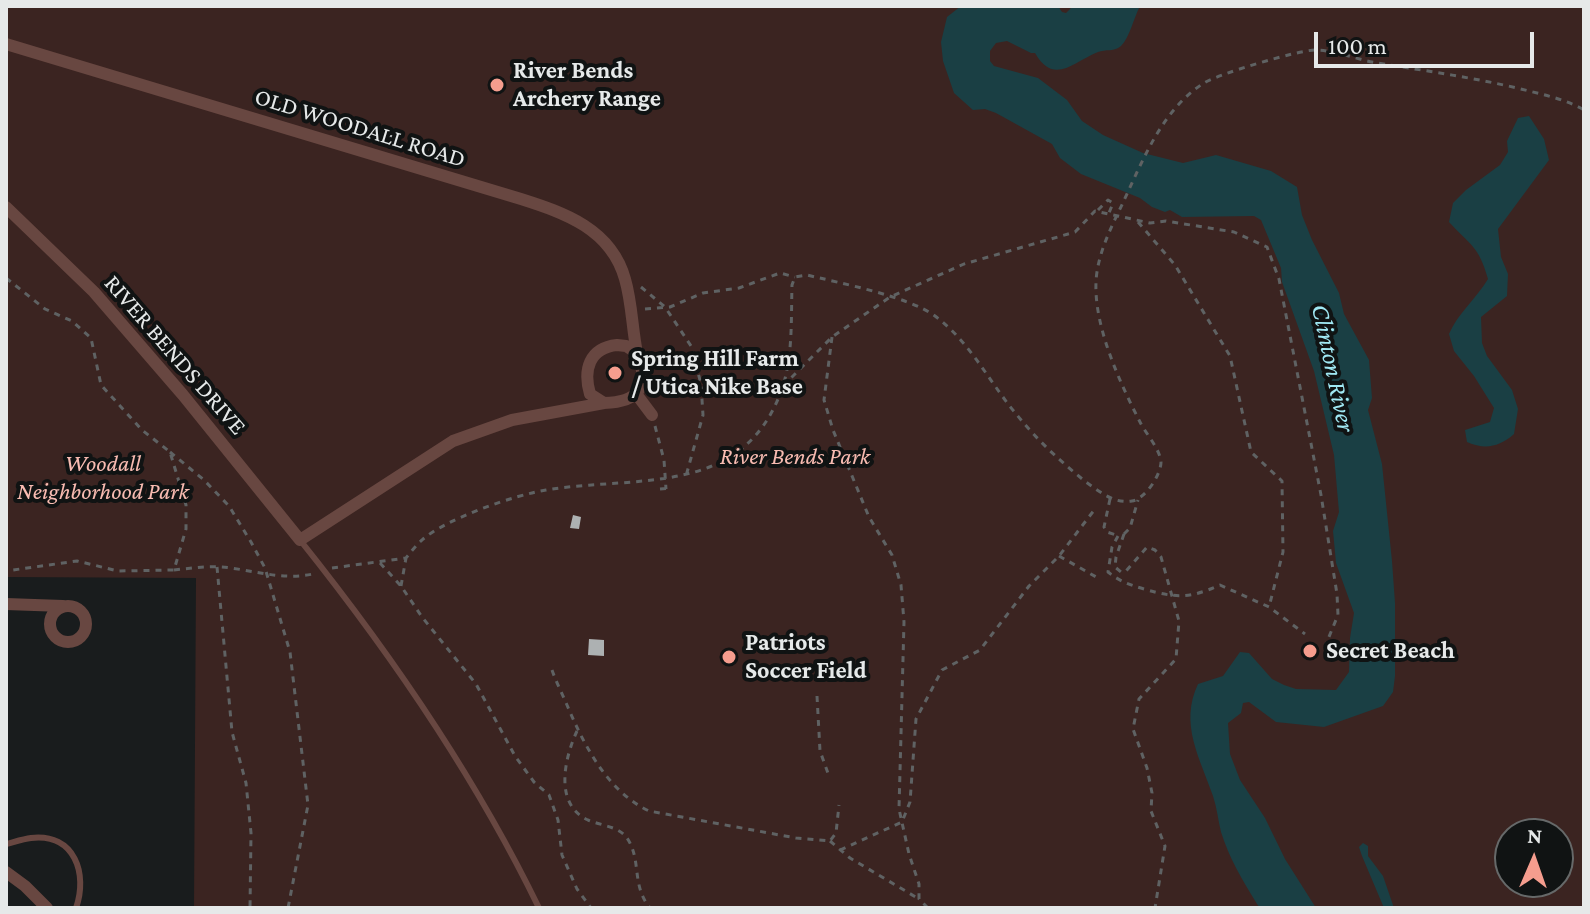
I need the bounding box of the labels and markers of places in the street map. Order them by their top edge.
place label: River Bends Archery Range [513,57,661,113]
marker: River Bends Archery Range [488,76,506,94]
place label: Spring Hill Farm / Utica Nike Base [631,345,803,401]
marker: Spring Hill Farm / Utica Nike Base [606,364,624,382]
place label: Patriots Soccer Field [745,629,867,685]
place label: Secret Beach [1326,637,1455,665]
marker: Secret Beach [1301,642,1319,660]
marker: Patriots Soccer Field [720,648,738,666]

